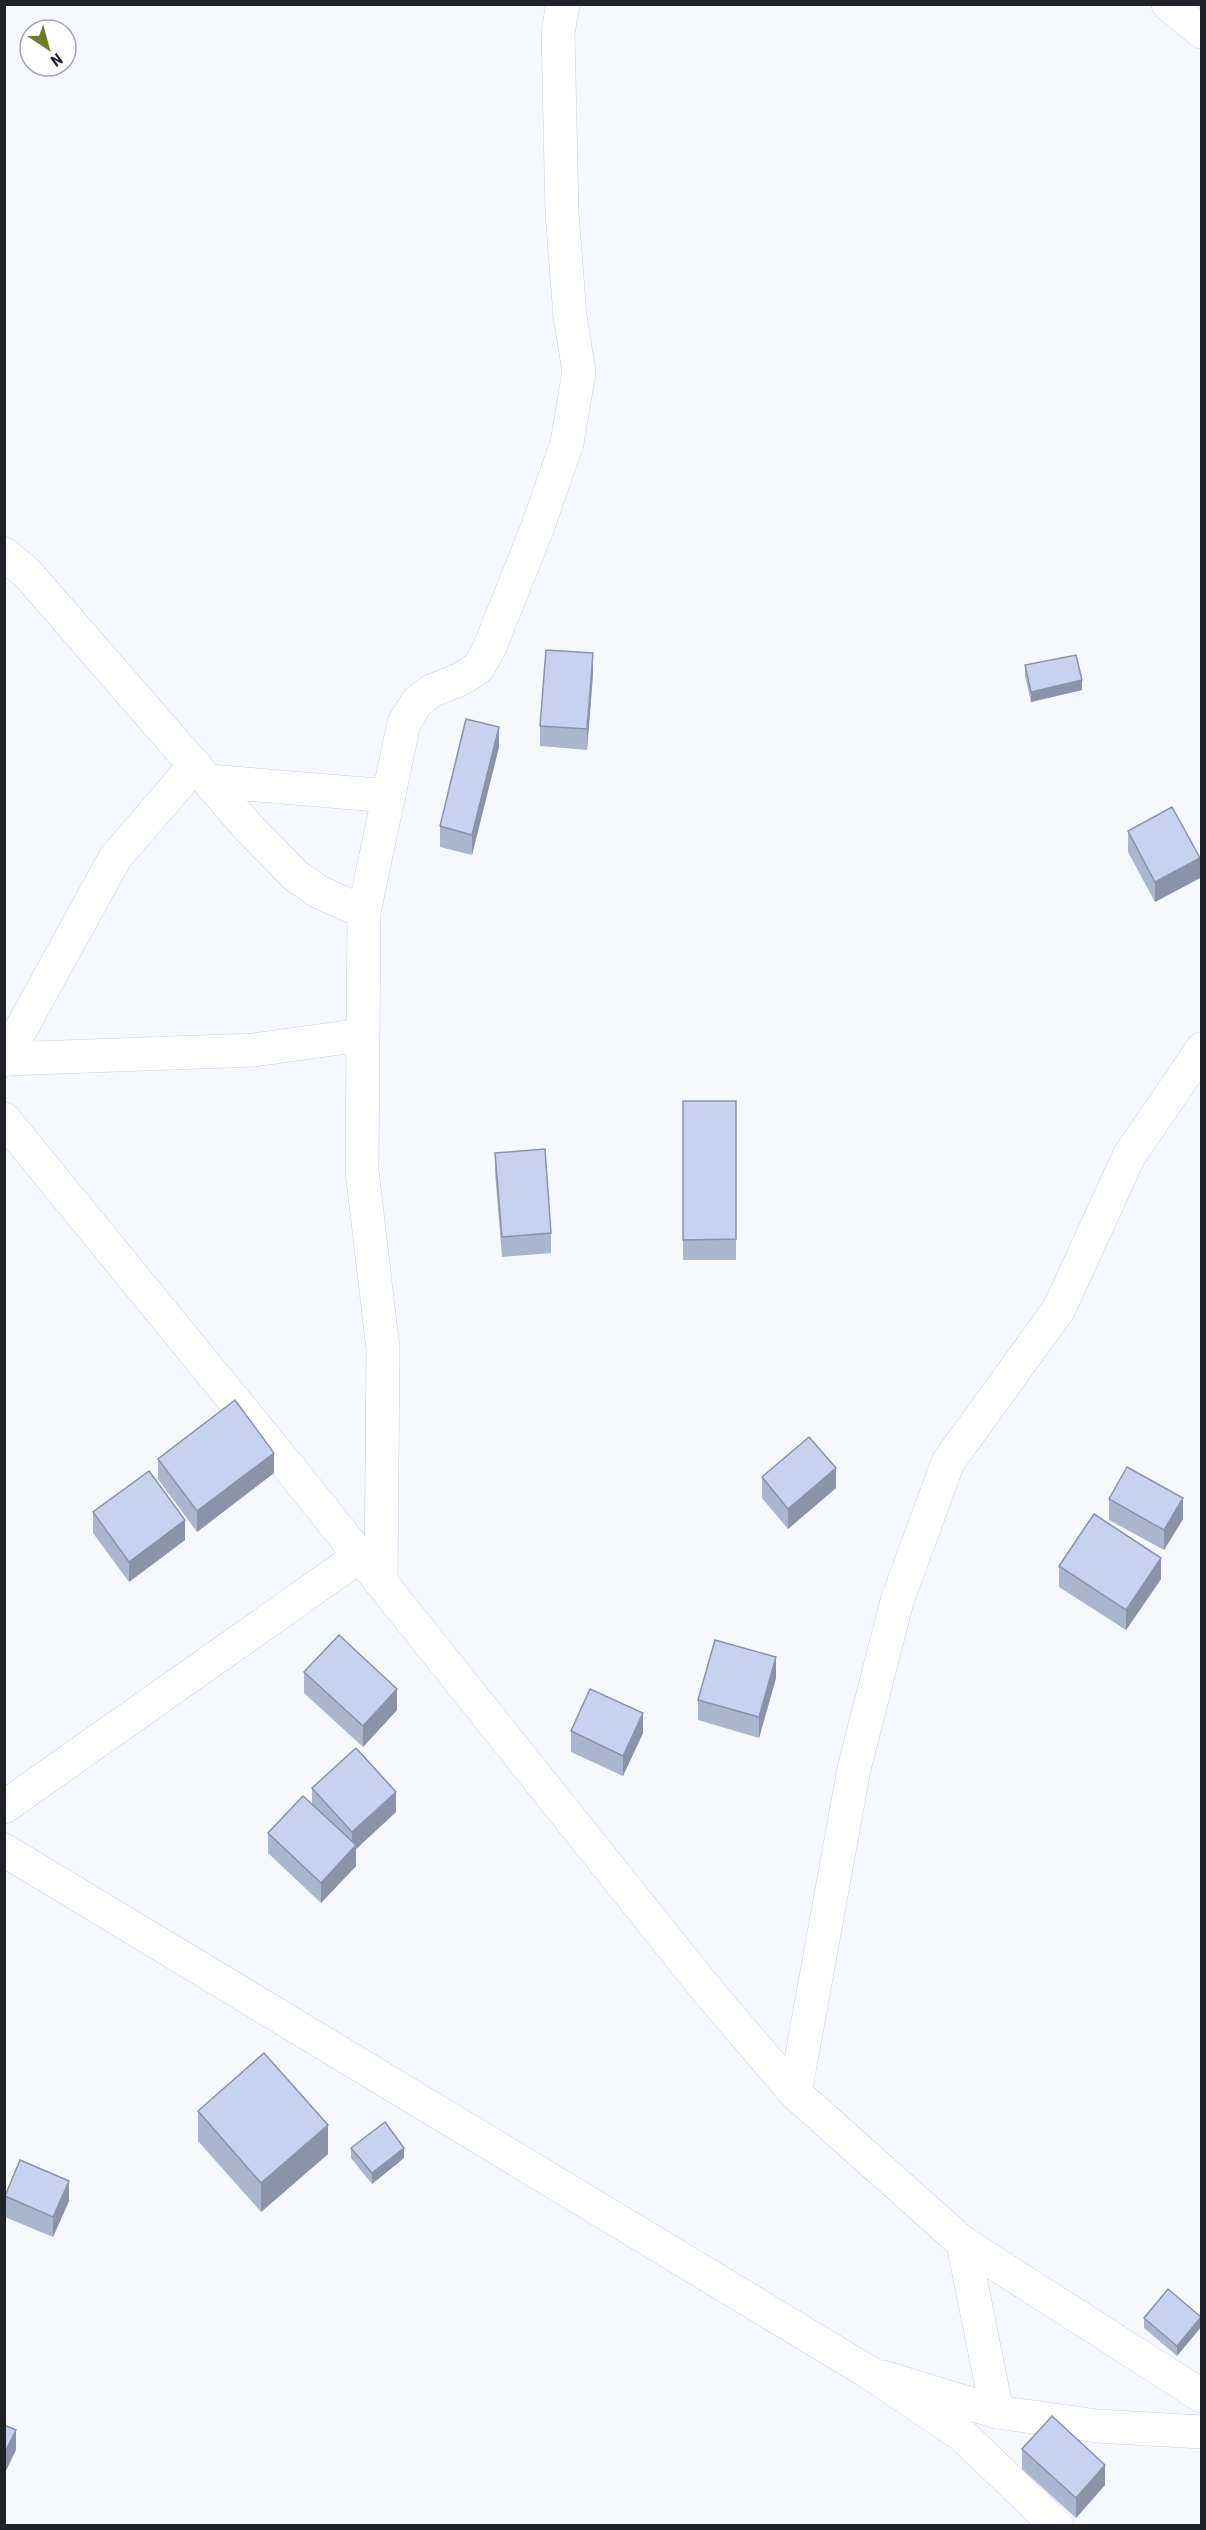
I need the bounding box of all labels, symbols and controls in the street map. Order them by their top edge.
north arrow [18,18,78,78]
text: N [47,49,66,70]

